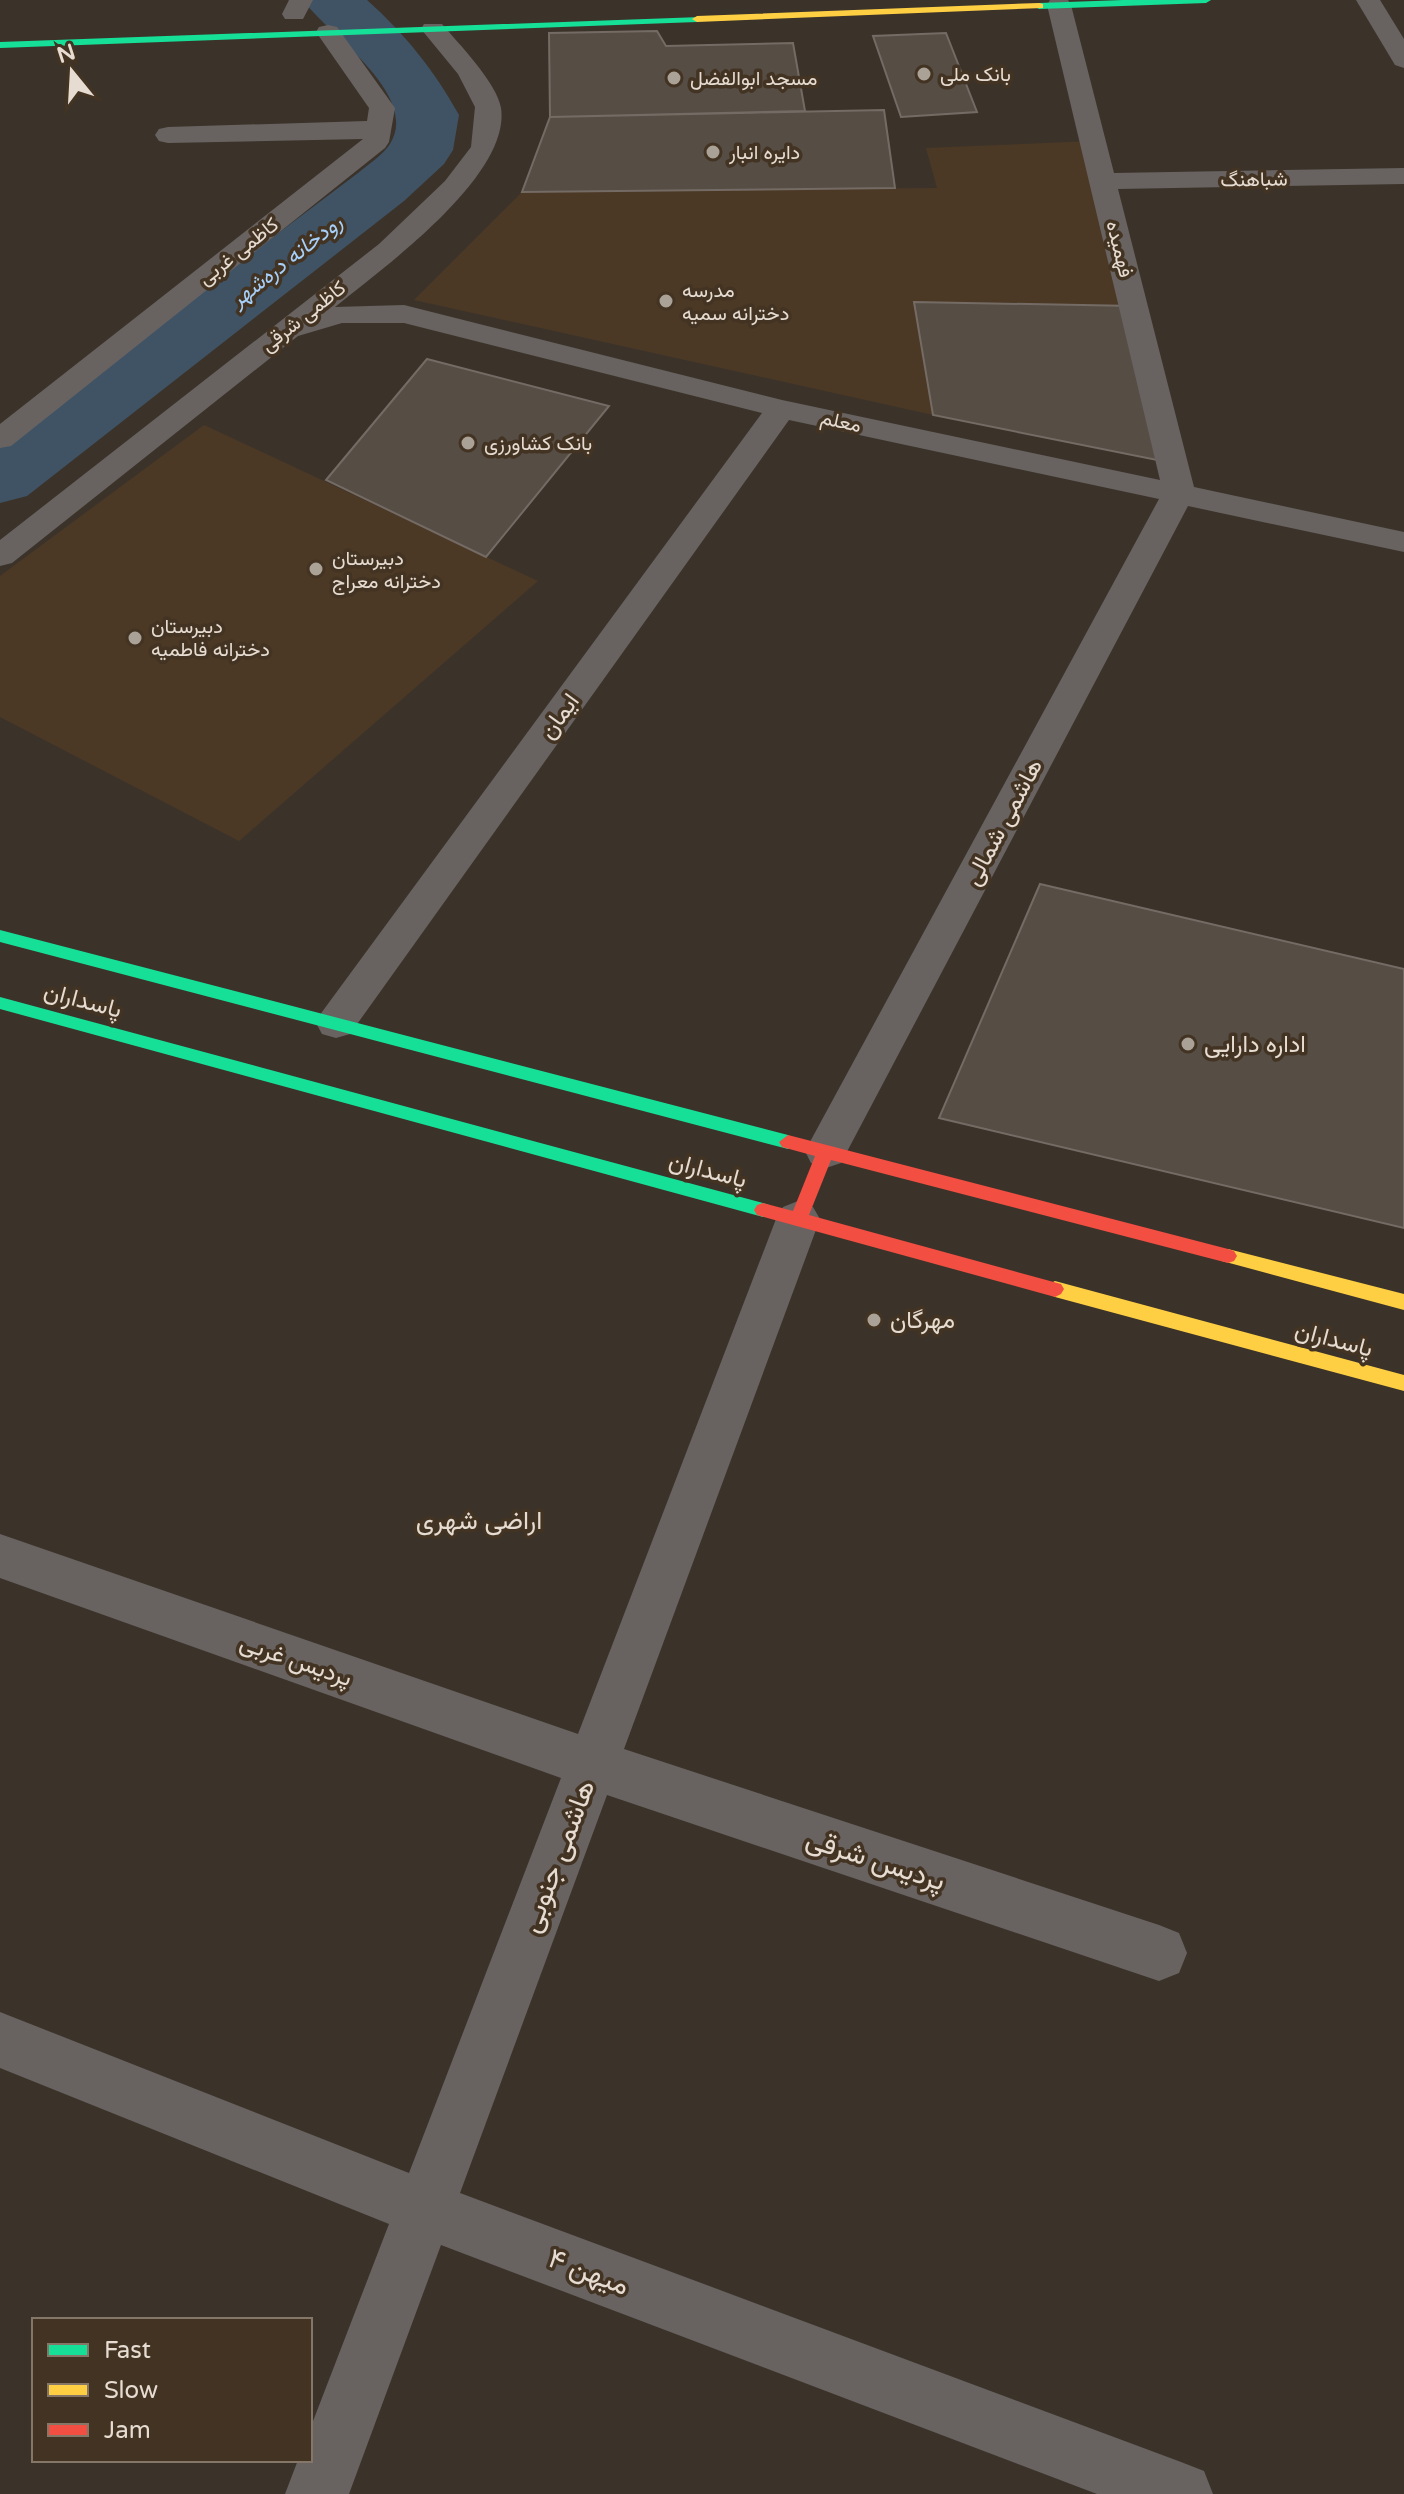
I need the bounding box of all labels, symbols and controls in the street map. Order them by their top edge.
north arrow [32,32,112,112]
text: N [54,39,79,69]
place label: بانک ملی [940,63,1011,87]
marker: بانک ملی [915,65,933,83]
place label: مسجد ابوالفضل [690,67,817,91]
marker: مسجد ابوالفضل [665,69,683,87]
place label: دایره انبار [728,141,800,165]
marker: دایره انبار [704,143,722,161]
street label: شباهنگ [1220,167,1288,193]
water label: رودخانه دره‌شهر [224,209,348,314]
street label: کاظمی غربی [194,213,284,291]
street label: فهمیده [1100,218,1138,280]
street label: کاظمی شرقی [256,276,351,357]
place label: مدرسه دخترانه سمیه [682,279,789,326]
marker: مدرسه دخترانه سمیه [657,292,675,310]
street label: معلم [818,406,863,438]
place label: بانک کشاورزی [484,432,592,456]
marker: بانک کشاورزی [459,434,477,452]
place label: دبیرستان دخترانه معراج [332,547,441,595]
marker: دبیرستان دخترانه معراج [307,560,325,578]
place label: دبیرستان دخترانه فاطمیه [151,615,270,662]
marker: دبیرستان دخترانه فاطمیه [126,629,144,647]
street label: ایمان [533,688,586,745]
street label: هاشمی شمالی [958,754,1049,891]
street label: پاسداران [41,976,125,1026]
place label: اداره دارایی [1204,1030,1306,1059]
marker: اداره دارایی [1179,1035,1197,1053]
street label: پاسداران [666,1146,750,1196]
place label: مهرگان [890,1306,955,1335]
marker: مهرگان [865,1311,883,1329]
street label: پاسداران [1292,1315,1376,1365]
district label: اراضی شهری [416,1505,542,1536]
street label: پردیس غربی [236,1628,356,1694]
street label: هاشمی جنوبی [513,1775,603,1937]
street label: پردیس شرقی [802,1821,950,1899]
street label: میهن ۴ [543,2241,634,2303]
legend [32,2318,312,2462]
text: Fast [104,2336,151,2365]
text: Slow [104,2376,158,2405]
text: Jam [104,2416,151,2445]

